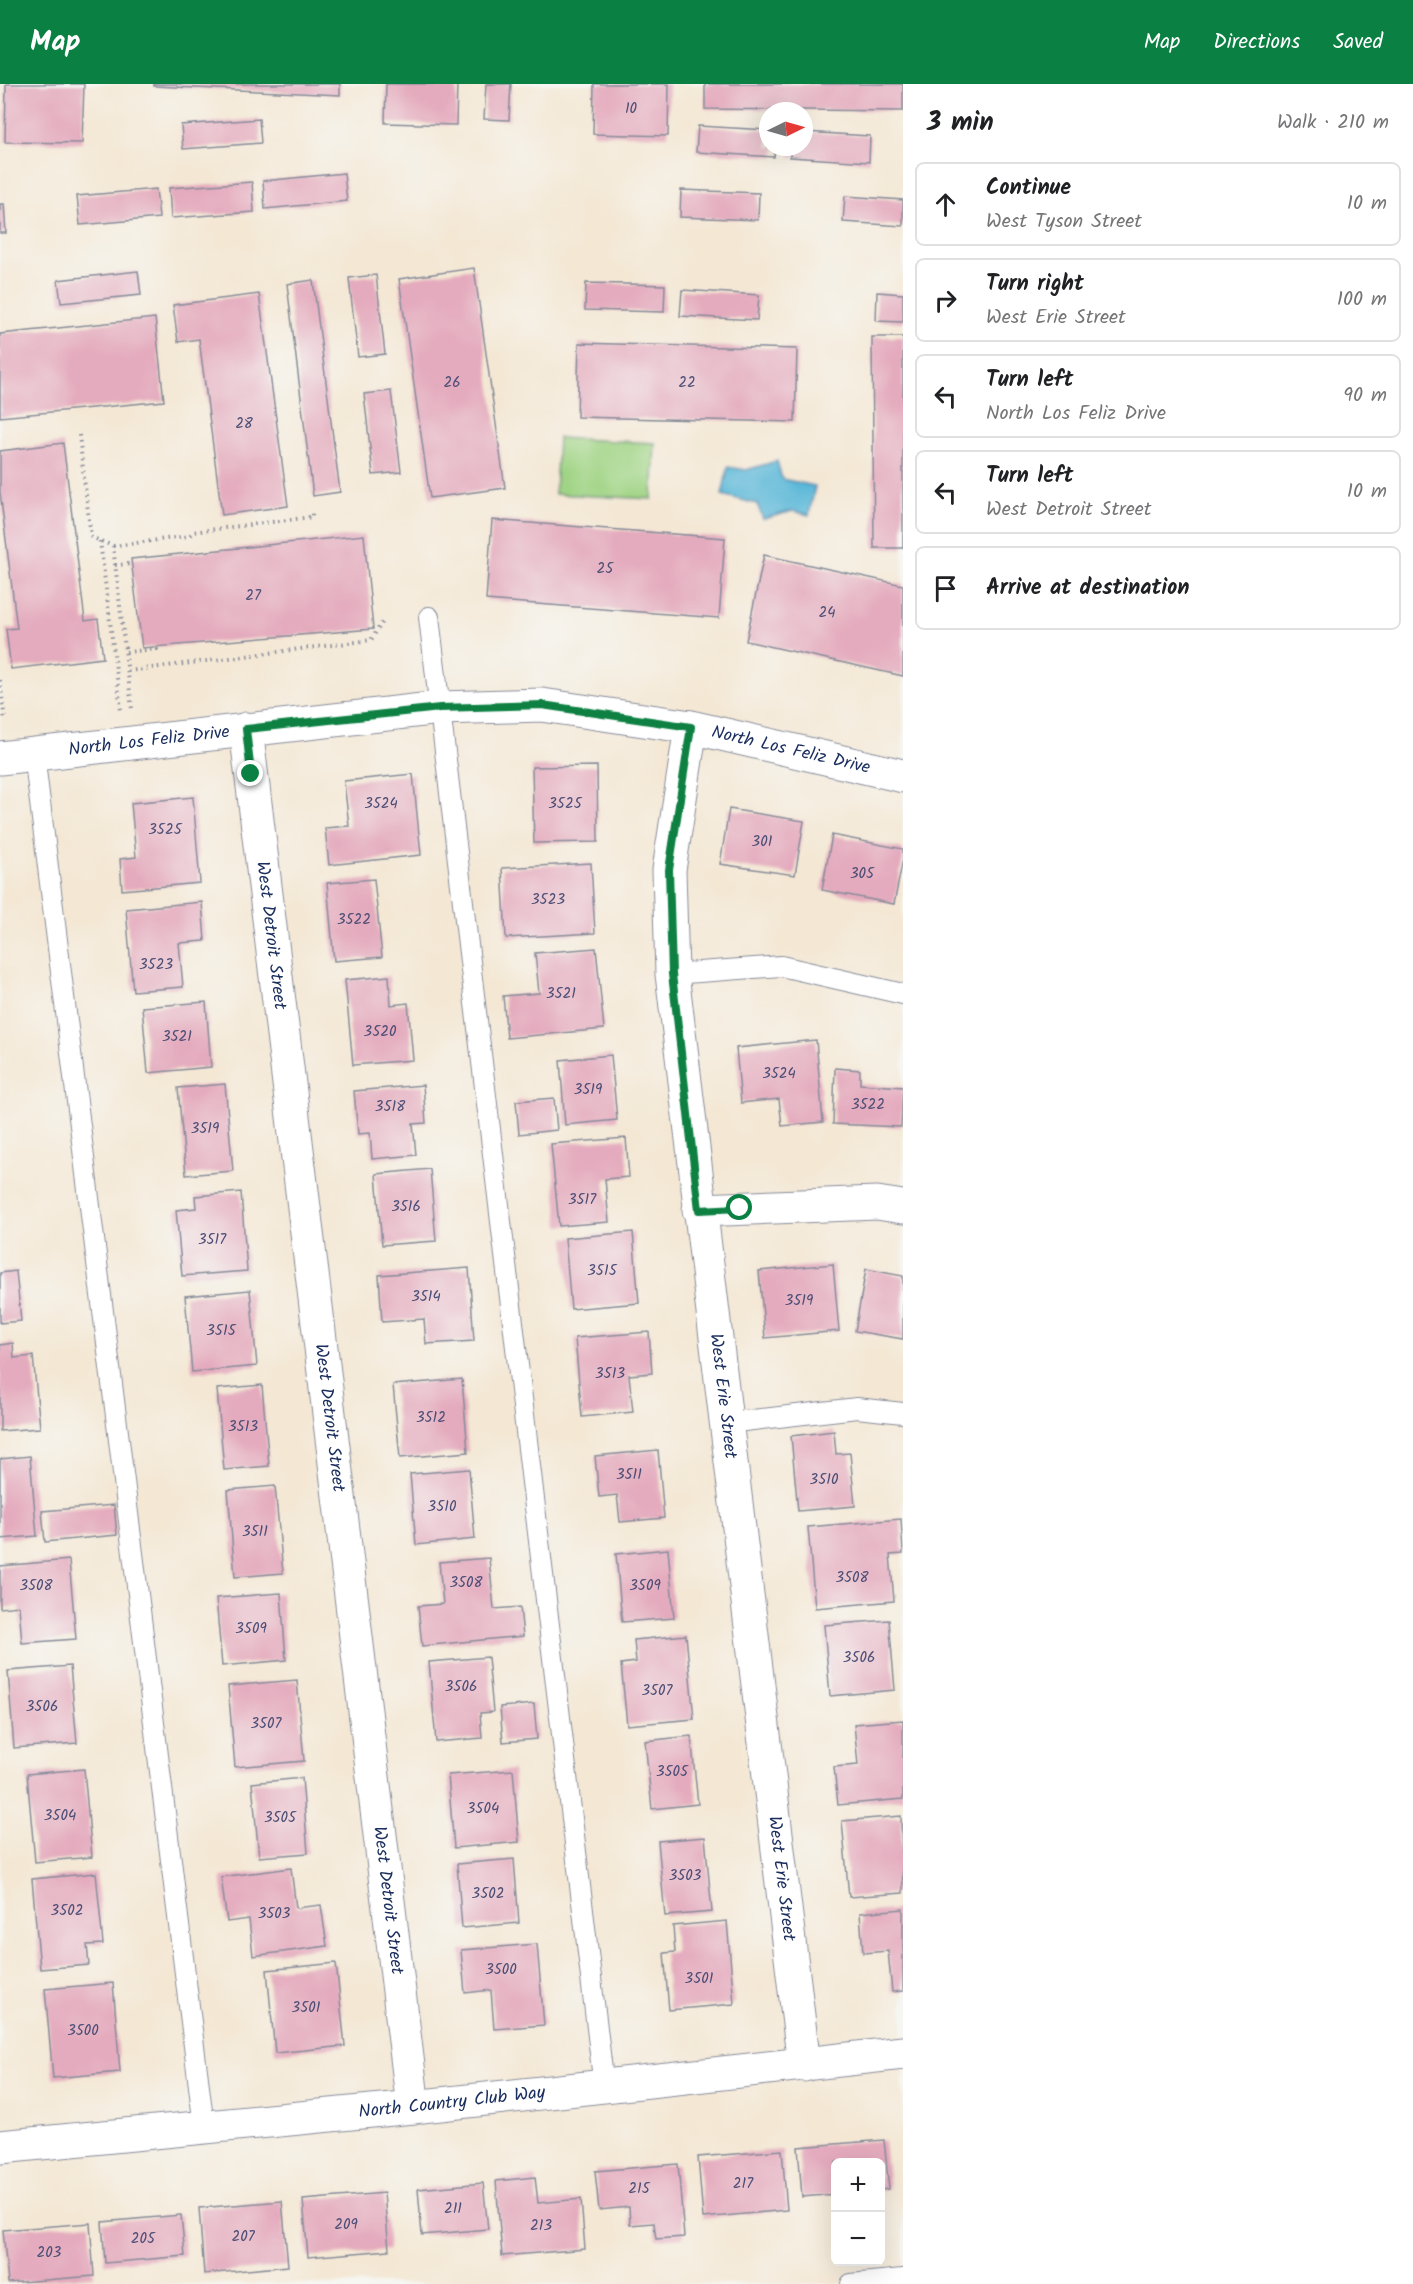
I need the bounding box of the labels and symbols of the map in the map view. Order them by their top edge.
house number: 10 [625,97,638,121]
north arrow [759,102,813,156]
house number: 26 [443,371,461,395]
house number: 22 [678,371,696,395]
house number: 28 [235,412,254,436]
house number: 25 [597,557,614,581]
house number: 27 [245,584,262,608]
house number: 24 [819,601,835,625]
street label: North Los Feliz Drive [67,718,231,765]
street label: North Los Feliz Drive [709,718,873,782]
route end [237,760,263,786]
house number: 3524 [364,792,398,816]
house number: 3525 [548,792,583,816]
house number: 3525 [148,818,183,842]
house number: 301 [752,830,773,854]
street label: West Detroit Street [248,860,295,1012]
house number: 305 [850,862,875,886]
house number: 3523 [531,888,565,912]
house number: 3522 [337,908,371,932]
house number: 3523 [139,953,173,977]
house number: 3521 [546,982,576,1006]
house number: 3520 [364,1020,397,1044]
house number: 3521 [162,1025,192,1049]
house number: 3524 [762,1062,796,1086]
house number: 3519 [574,1078,603,1102]
house number: 3522 [851,1093,885,1117]
house number: 3518 [375,1095,406,1119]
house number: 3519 [191,1117,220,1141]
house number: 3517 [568,1188,597,1212]
route start [726,1194,752,1220]
house number: 3516 [391,1195,421,1219]
house number: 3517 [198,1228,227,1252]
house number: 3515 [587,1259,618,1283]
house number: 3514 [411,1285,441,1309]
house number: 3519 [785,1289,814,1313]
house number: 3515 [206,1319,237,1343]
street label: West Erie Street [701,1332,745,1461]
street label: West Detroit Street [306,1342,353,1495]
house number: 3513 [595,1362,625,1386]
house number: 3512 [416,1406,446,1430]
house number: 3513 [228,1415,258,1439]
house number: 3511 [616,1463,642,1487]
house number: 3510 [810,1468,839,1492]
house number: 3510 [428,1495,457,1519]
house number: 3511 [242,1520,268,1544]
house number: 3508 [835,1566,870,1590]
house number: 3508 [449,1571,484,1595]
house number: 3508 [19,1574,54,1598]
house number: 3509 [629,1574,661,1598]
house number: 3509 [235,1617,267,1641]
house number: 3506 [843,1646,875,1670]
house number: 3506 [445,1675,477,1699]
house number: 3507 [641,1679,674,1703]
house number: 3506 [26,1695,58,1719]
house number: 3507 [250,1712,283,1736]
house number: 3505 [656,1760,689,1784]
house number: 3504 [467,1797,499,1821]
house number: 3504 [44,1804,76,1828]
house number: 3505 [264,1806,297,1830]
street label: West Erie Street [760,1814,804,1944]
street label: West Detroit Street [365,1825,411,1977]
house number: 3503 [669,1864,702,1888]
house number: 3502 [472,1882,504,1906]
house number: 3502 [51,1899,83,1923]
house number: 3503 [258,1902,291,1926]
house number: 3500 [485,1958,517,1982]
house number: 3501 [685,1967,714,1991]
house number: 3501 [292,1996,321,2020]
house number: 3500 [67,2019,99,2043]
street label: North Country Club Way [357,2078,547,2127]
house number: 217 [733,2172,754,2196]
house number: 215 [628,2177,651,2201]
house number: 211 [444,2197,462,2221]
house number: 209 [334,2213,358,2237]
house number: 213 [530,2214,552,2238]
house number: 207 [231,2225,256,2249]
house number: 205 [131,2227,156,2251]
house number: 203 [37,2241,62,2265]

